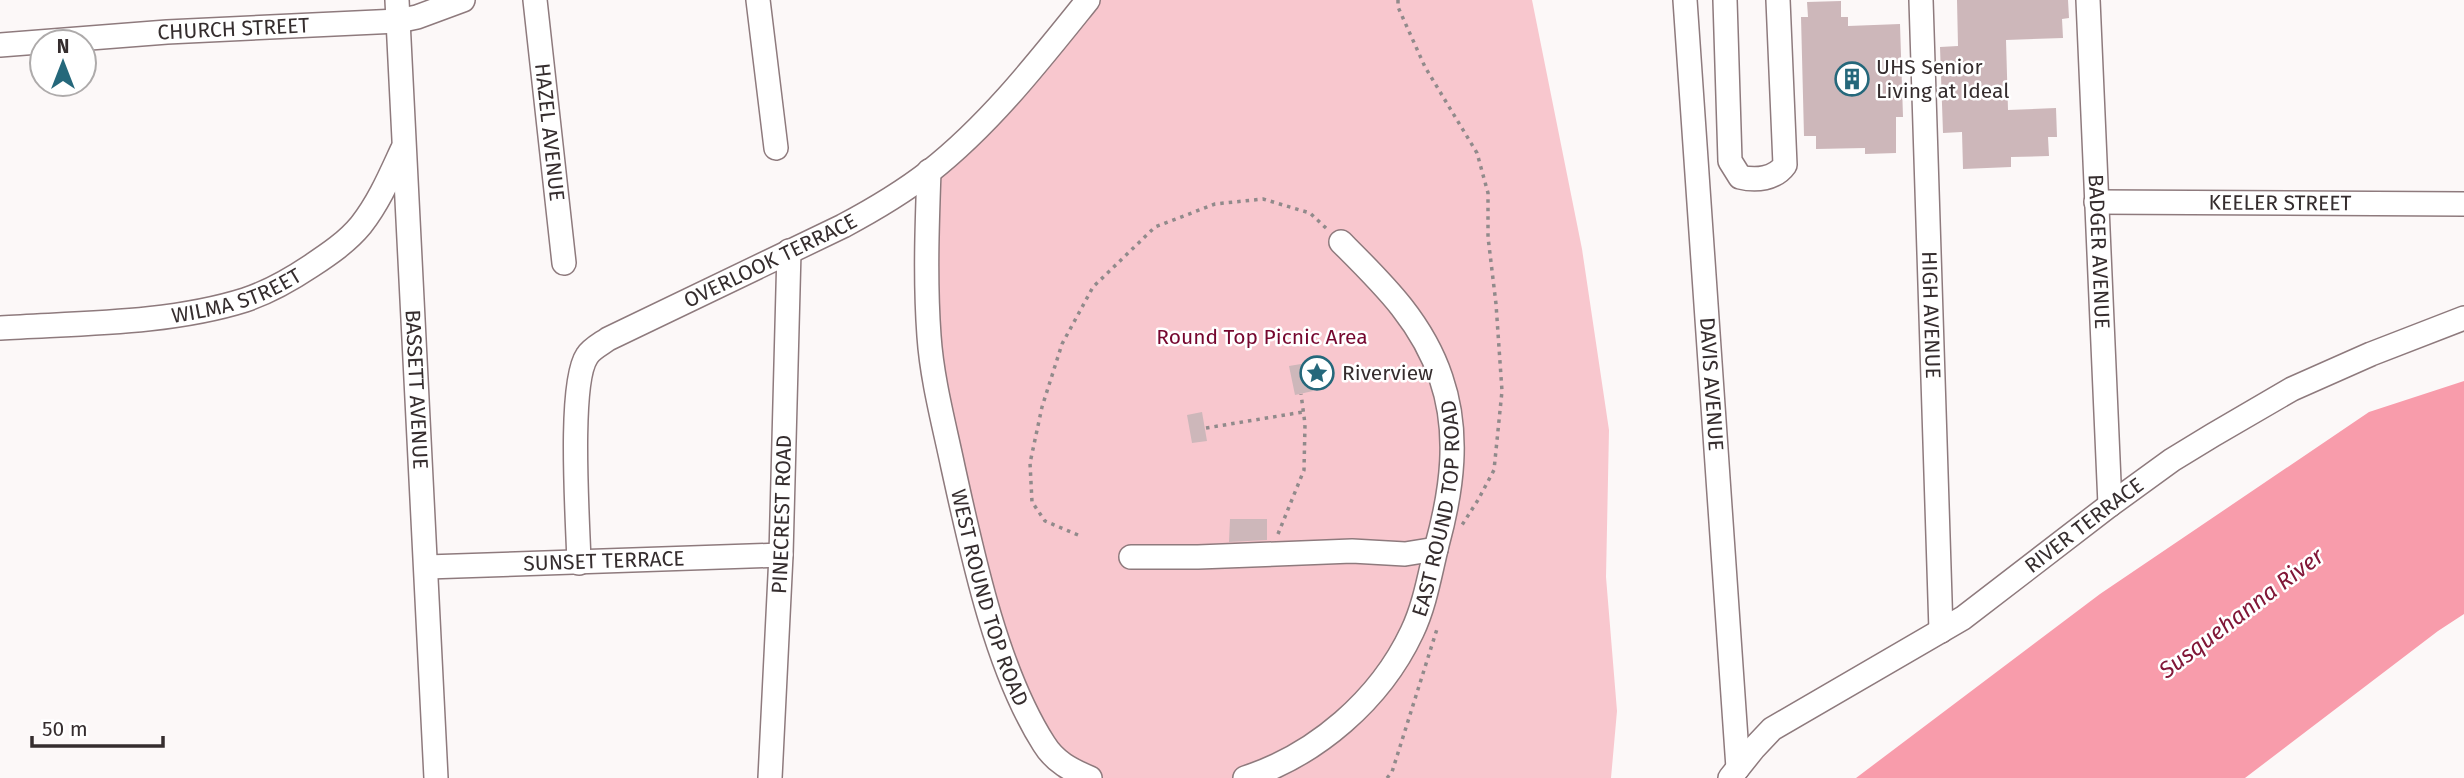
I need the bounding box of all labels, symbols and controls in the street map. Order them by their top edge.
street label: CHURCH STREET [156,12,310,46]
north arrow [28,28,98,98]
text: N [57,35,69,58]
place label: UHS Senior Living at Ideal [1876,54,2009,104]
building icon: UHS Senior Living at Ideal [1833,60,1871,98]
street label: HAZEL AVENUE [529,62,570,203]
street label: BADGER AVENUE [2083,174,2115,330]
street label: KEELER STREET [2209,190,2352,216]
street label: OVERLOOK TERRACE [680,208,862,314]
street label: HIGH AVENUE [1916,251,1946,379]
street label: WILMA STREET [170,262,306,329]
street label: BASSETT AVENUE [400,309,434,470]
street label: DAVIS AVENUE [1694,316,1729,452]
park label: Round Top Picnic Area [1156,324,1368,350]
place icon: Riverview [1298,354,1336,392]
place label: Riverview [1342,360,1433,386]
street label: EAST ROUND TOP ROAD [1406,398,1465,620]
street label: PINECREST ROAD [766,434,797,594]
street label: RIVER TERRACE [2019,472,2149,579]
street label: WEST ROUND TOP ROAD [945,487,1034,710]
water label: Susquehanna River [2152,541,2330,685]
street label: SUNSET TERRACE [523,545,685,577]
scale bar [32,704,163,748]
text: 50 m [42,716,88,742]

